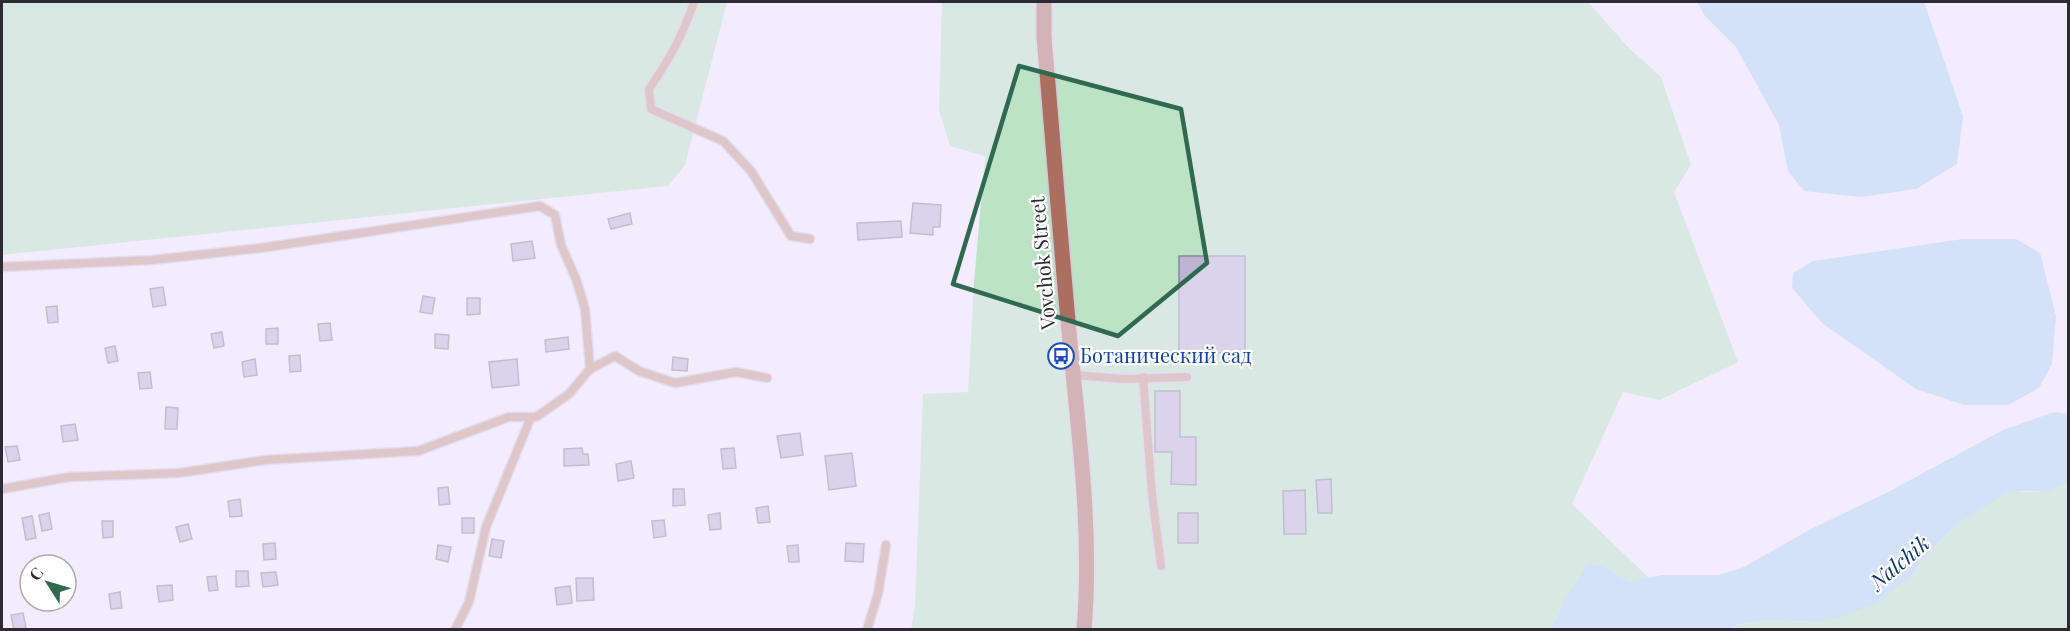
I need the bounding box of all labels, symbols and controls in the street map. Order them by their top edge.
street label: Vovchok Street [1022,195,1061,332]
bus stop icon: Ботанический сад [1046,341,1076,371]
place label: Ботанический сад [1080,341,1252,368]
water label: Nalchik [1861,528,1935,596]
north arrow [18,553,78,613]
text: С [24,563,47,584]

